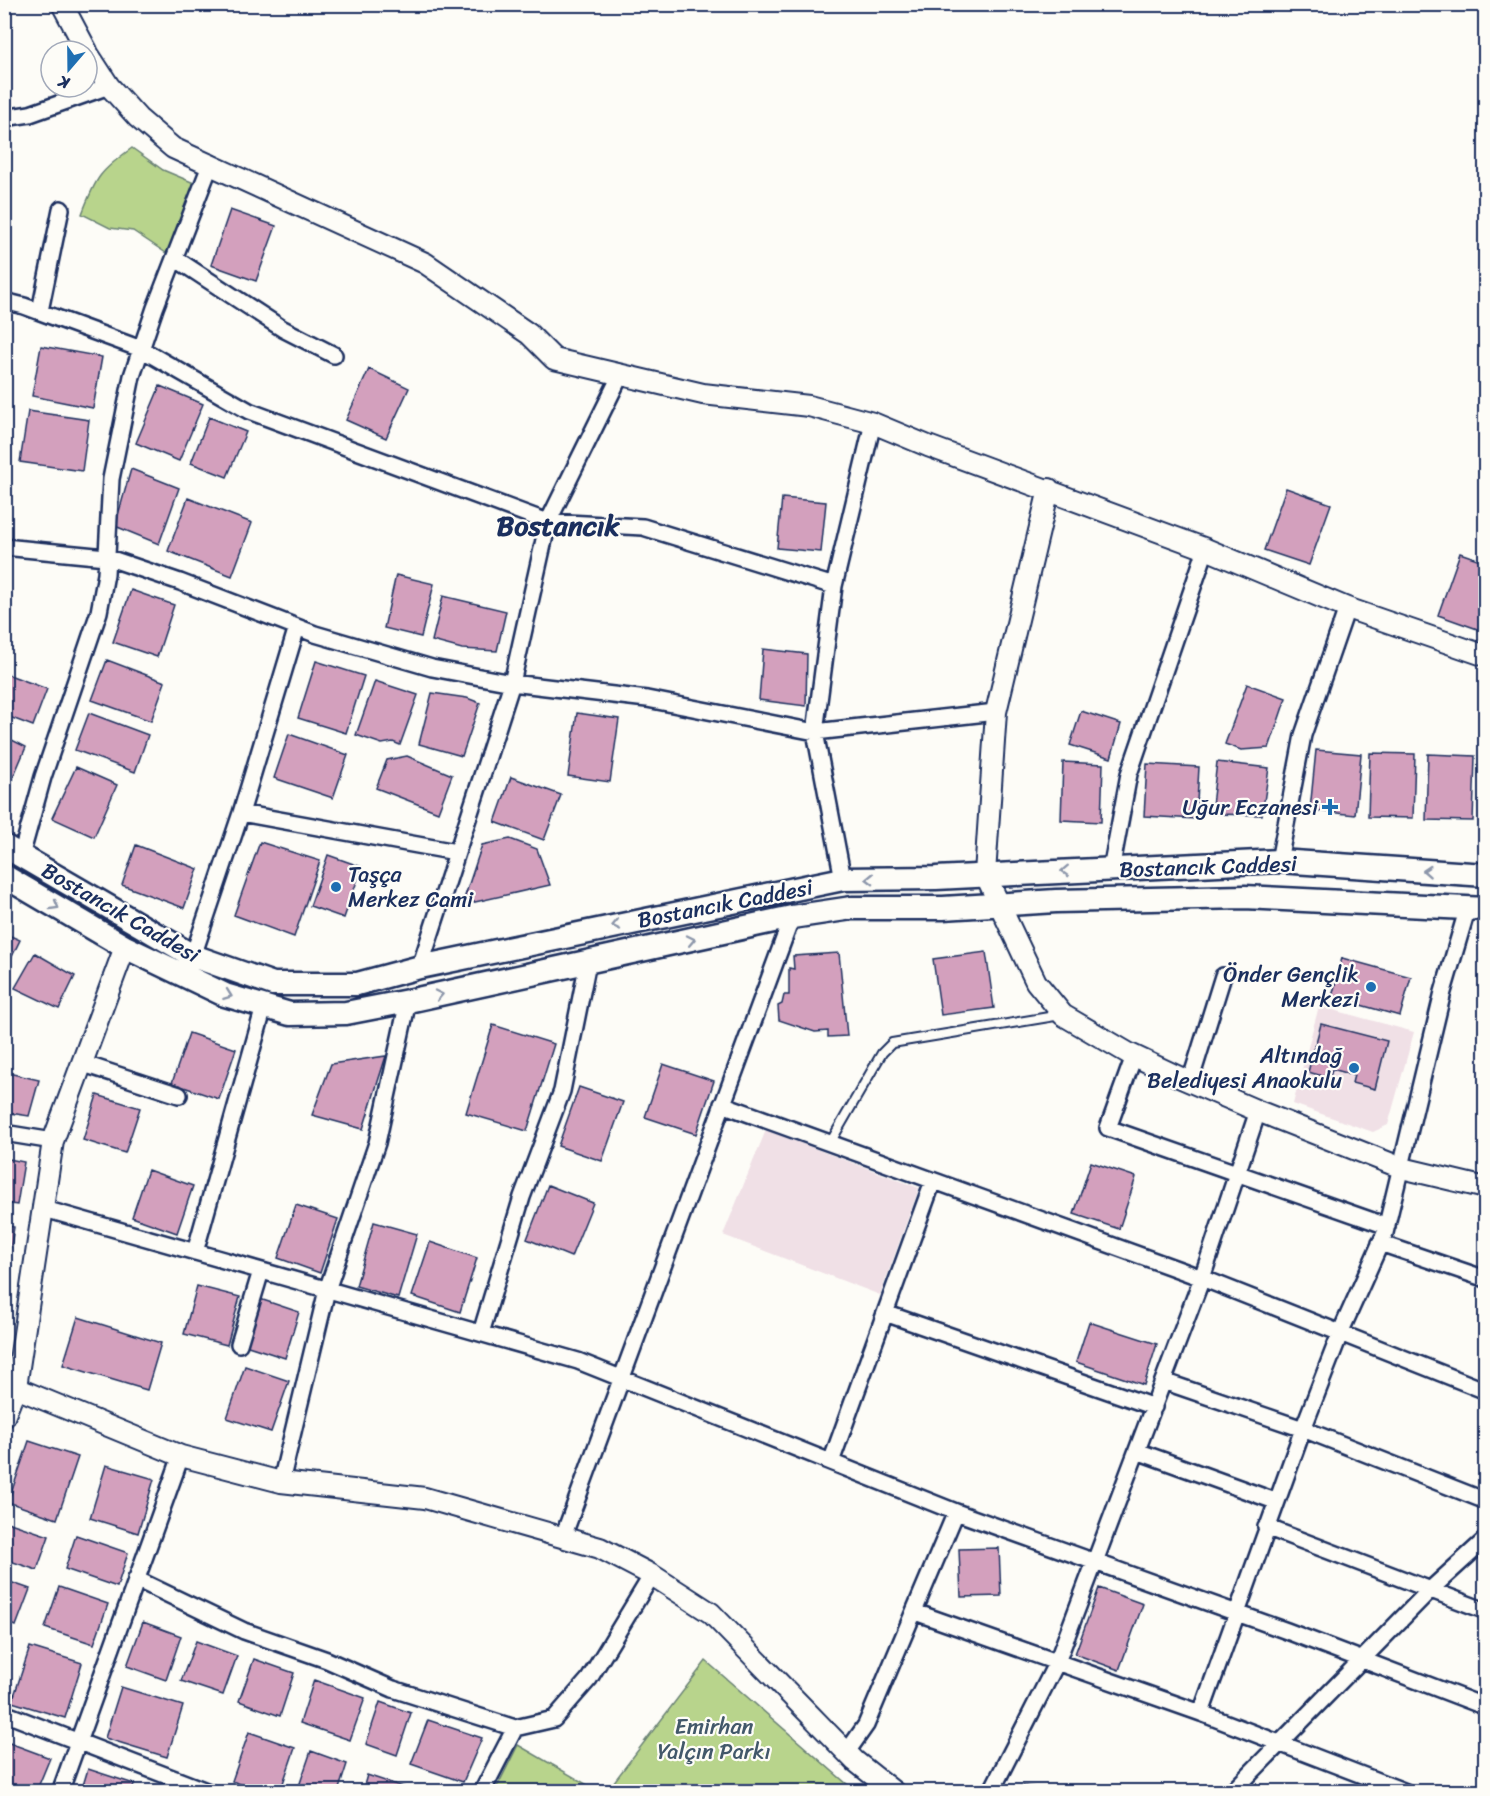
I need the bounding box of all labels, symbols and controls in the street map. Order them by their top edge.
north arrow [39,39,99,99]
text: K [53,67,75,98]
district label: Bostancık [497,501,621,550]
place label: Uğur Eczanesi [1182,788,1319,827]
marker: Uğur Eczanesi [1323,800,1337,814]
street label: Bostancık Caddesi [1119,844,1298,889]
street label: Bostancık Caddesi [34,851,208,974]
place label: Taşça Merkez Cami [348,855,474,919]
one-way arrow [1060,865,1069,878]
one-way arrow [1423,865,1432,878]
street label: Bostancık Caddesi [634,867,817,940]
one-way arrow [865,873,874,885]
marker: Taşça Merkez Cami [329,880,343,894]
one-way arrow [49,898,59,910]
one-way arrow [612,918,622,931]
one-way arrow [686,934,696,947]
place label: Önder Gençlik Merkezi [1223,955,1360,1019]
marker: Önder Gençlik Merkezi [1364,980,1378,994]
one-way arrow [222,988,233,1000]
one-way arrow [434,989,444,1002]
place label: Altındağ Belediyesi Anaokulu [1147,1036,1343,1100]
marker: Altındağ Belediyesi Anaokulu [1347,1061,1361,1075]
park label: Emirhan Yalçın Parkı [658,1707,770,1771]

